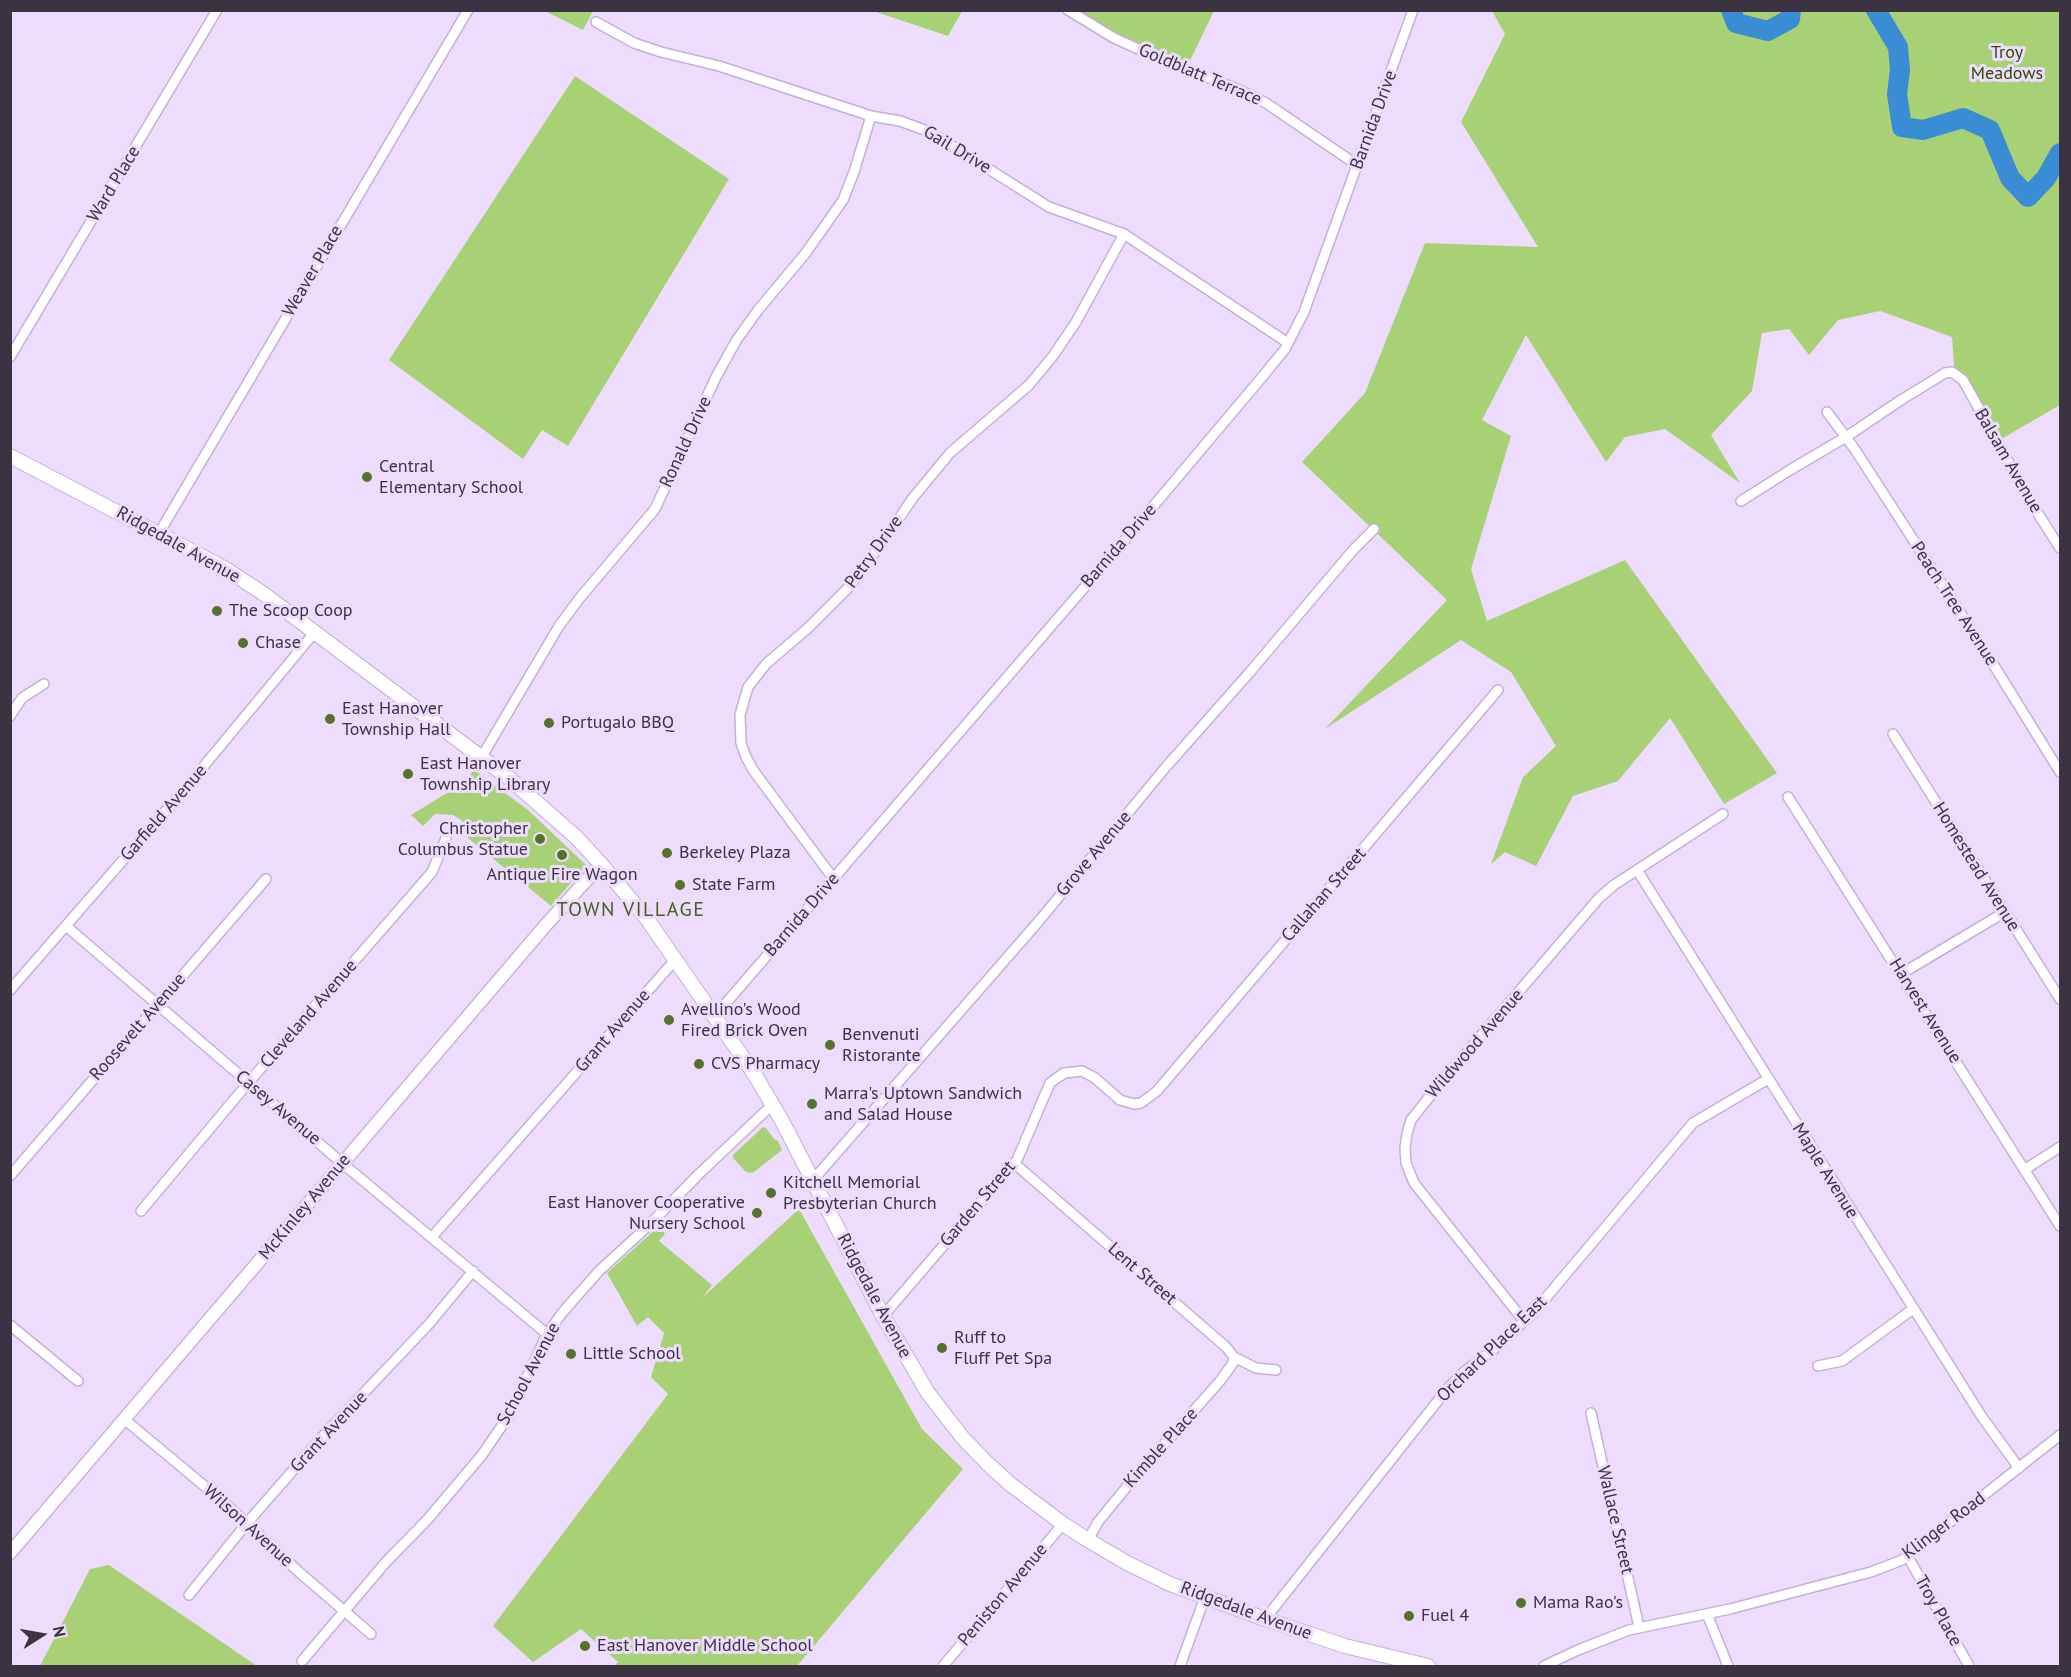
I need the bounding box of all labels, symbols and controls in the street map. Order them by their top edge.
street label: Goldblatt Terrace [1135,39,1265,111]
park label: Troy Meadows [1971,42,2043,84]
street label: Barnida Drive [1346,67,1402,173]
street label: Gail Drive [919,121,995,179]
street label: Ward Place [83,142,145,226]
street label: Weaver Place [278,221,348,321]
street label: Ronald Drive [655,393,717,491]
street label: Balsam Avenue [1969,405,2047,517]
place label: Central Elementary School [379,456,523,498]
marker: Central Elementary School [360,470,374,484]
street label: Barnida Drive [1077,500,1161,592]
street label: Ridgedale Avenue [112,502,244,588]
street label: Petry Drive [840,512,908,592]
street label: Peach Tree Avenue [1906,538,2002,670]
place label: The Scoop Coop [229,600,353,622]
marker: The Scoop Coop [210,604,224,618]
place label: Chase [255,632,301,654]
marker: Chase [236,636,250,650]
place label: East Hanover Township Hall [342,698,451,740]
marker: East Hanover Township Hall [323,712,337,726]
place label: Portugalo BBQ [561,712,674,734]
marker: Portugalo BBQ [542,716,556,730]
place label: East Hanover Township Library [420,753,550,795]
street label: Garfield Avenue [116,760,212,866]
marker: East Hanover Township Library [401,767,415,781]
street label: Homestead Avenue [1928,799,2024,935]
street label: Grove Avenue [1052,807,1136,901]
place label: Christopher Columbus Statue [398,818,528,860]
marker: Christopher Columbus Statue [533,832,547,846]
place label: Berkeley Plaza [679,842,791,864]
street label: Callahan Street [1277,843,1371,947]
marker: Berkeley Plaza [660,846,674,860]
marker: Antique Fire Wagon [555,848,569,862]
place label: Antique Fire Wagon [486,864,638,886]
street label: Barnida Drive [760,869,844,961]
place label: State Farm [692,874,775,896]
marker: State Farm [673,878,687,892]
district label: TOWN VILLAGE [557,898,705,922]
street label: Cleveland Avenue [256,955,362,1073]
street label: Harvest Avenue [1884,955,1966,1067]
street label: Roosevelt Avenue [85,969,191,1085]
street label: Grant Avenue [571,985,655,1077]
street label: Wildwood Avenue [1422,985,1528,1103]
place label: Avellino's Wood Fired Brick Oven [681,999,807,1042]
marker: Avellino's Wood Fired Brick Oven [662,1013,676,1027]
place label: Benvenuti Ristorante [842,1024,921,1066]
marker: Benvenuti Ristorante [823,1038,837,1052]
place label: CVS Pharmacy [711,1053,820,1075]
marker: CVS Pharmacy [692,1057,706,1071]
street label: Casey Avenue [231,1066,325,1150]
place label: Marra's Uptown Sandwich and Salad House [824,1083,1022,1126]
marker: Marra's Uptown Sandwich and Salad House [805,1097,819,1111]
street label: Maple Avenue [1787,1119,1863,1223]
street label: McKinley Avenue [254,1150,356,1264]
street label: Garden Street [936,1157,1020,1251]
place label: Kitchell Memorial Presbyterian Church [783,1172,937,1214]
marker: Kitchell Memorial Presbyterian Church [764,1186,778,1200]
place label: East Hanover Cooperative Nursery School [548,1192,745,1234]
marker: East Hanover Cooperative Nursery School [750,1206,764,1220]
street label: Ridgedale Avenue [832,1230,916,1362]
street label: Lent Street [1103,1238,1181,1310]
street label: Orchard Place East [1433,1291,1551,1407]
street label: School Avenue [493,1319,565,1429]
place label: Ruff to Fluff Pet Spa [954,1327,1052,1370]
marker: Ruff to Fluff Pet Spa [935,1341,949,1355]
place label: Little School [583,1343,681,1365]
marker: Little School [564,1347,578,1361]
street label: Grant Avenue [286,1387,372,1477]
street label: Kimble Place [1119,1403,1203,1493]
street label: Wallace Street [1592,1464,1638,1576]
street label: Wilson Avenue [199,1480,297,1572]
street label: Klinger Road [1898,1488,1990,1564]
street label: Peniston Avenue [954,1539,1052,1651]
street label: Troy Place [1910,1572,1966,1650]
street label: Ridgedale Avenue [1177,1577,1315,1645]
place label: Mama Rao's [1533,1592,1623,1614]
marker: Mama Rao's [1514,1596,1528,1610]
north arrow [12,1605,72,1665]
place label: Fuel 4 [1421,1605,1469,1627]
marker: Fuel 4 [1402,1609,1416,1623]
text: N [49,1624,70,1639]
place label: East Hanover Middle School [597,1635,813,1657]
marker: East Hanover Middle School [578,1639,592,1653]

